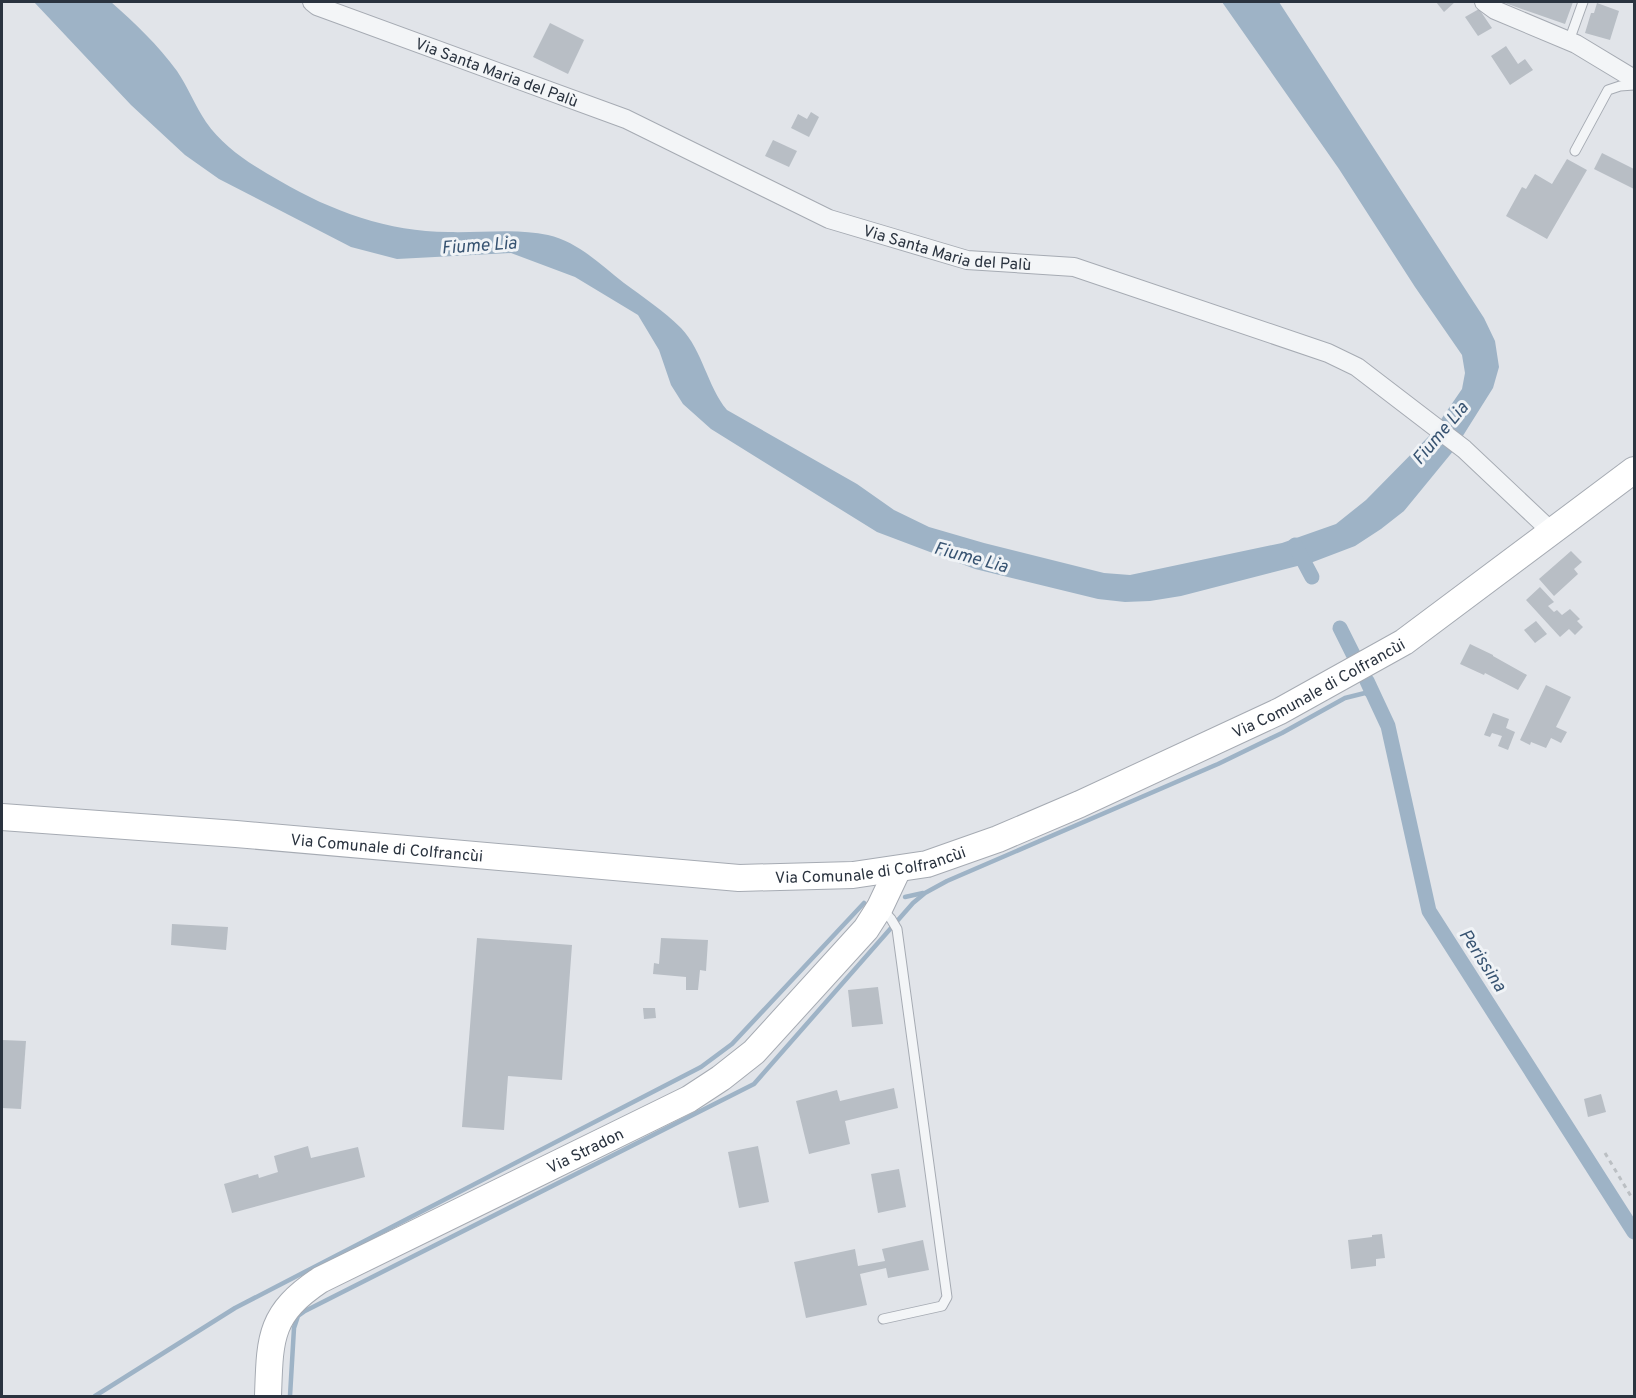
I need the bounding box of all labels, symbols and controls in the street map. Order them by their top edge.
street label: Via Santa Maria del Palù [412,35,581,113]
street label: Via Santa Maria del Palù [860,222,1032,276]
water label: Fiume Lia [441,232,518,261]
water label: Fiume Lia [1408,397,1475,470]
water label: Fiume Lia [931,538,1011,580]
street label: Via Comunale di Colfrancùi [1229,635,1409,744]
street label: Via Comunale di Colfrancùi [289,831,484,868]
street label: Via Comunale di Colfrancùi [775,843,969,889]
water label: Perissina [1453,925,1511,997]
street label: Via Stradon [544,1125,627,1179]

